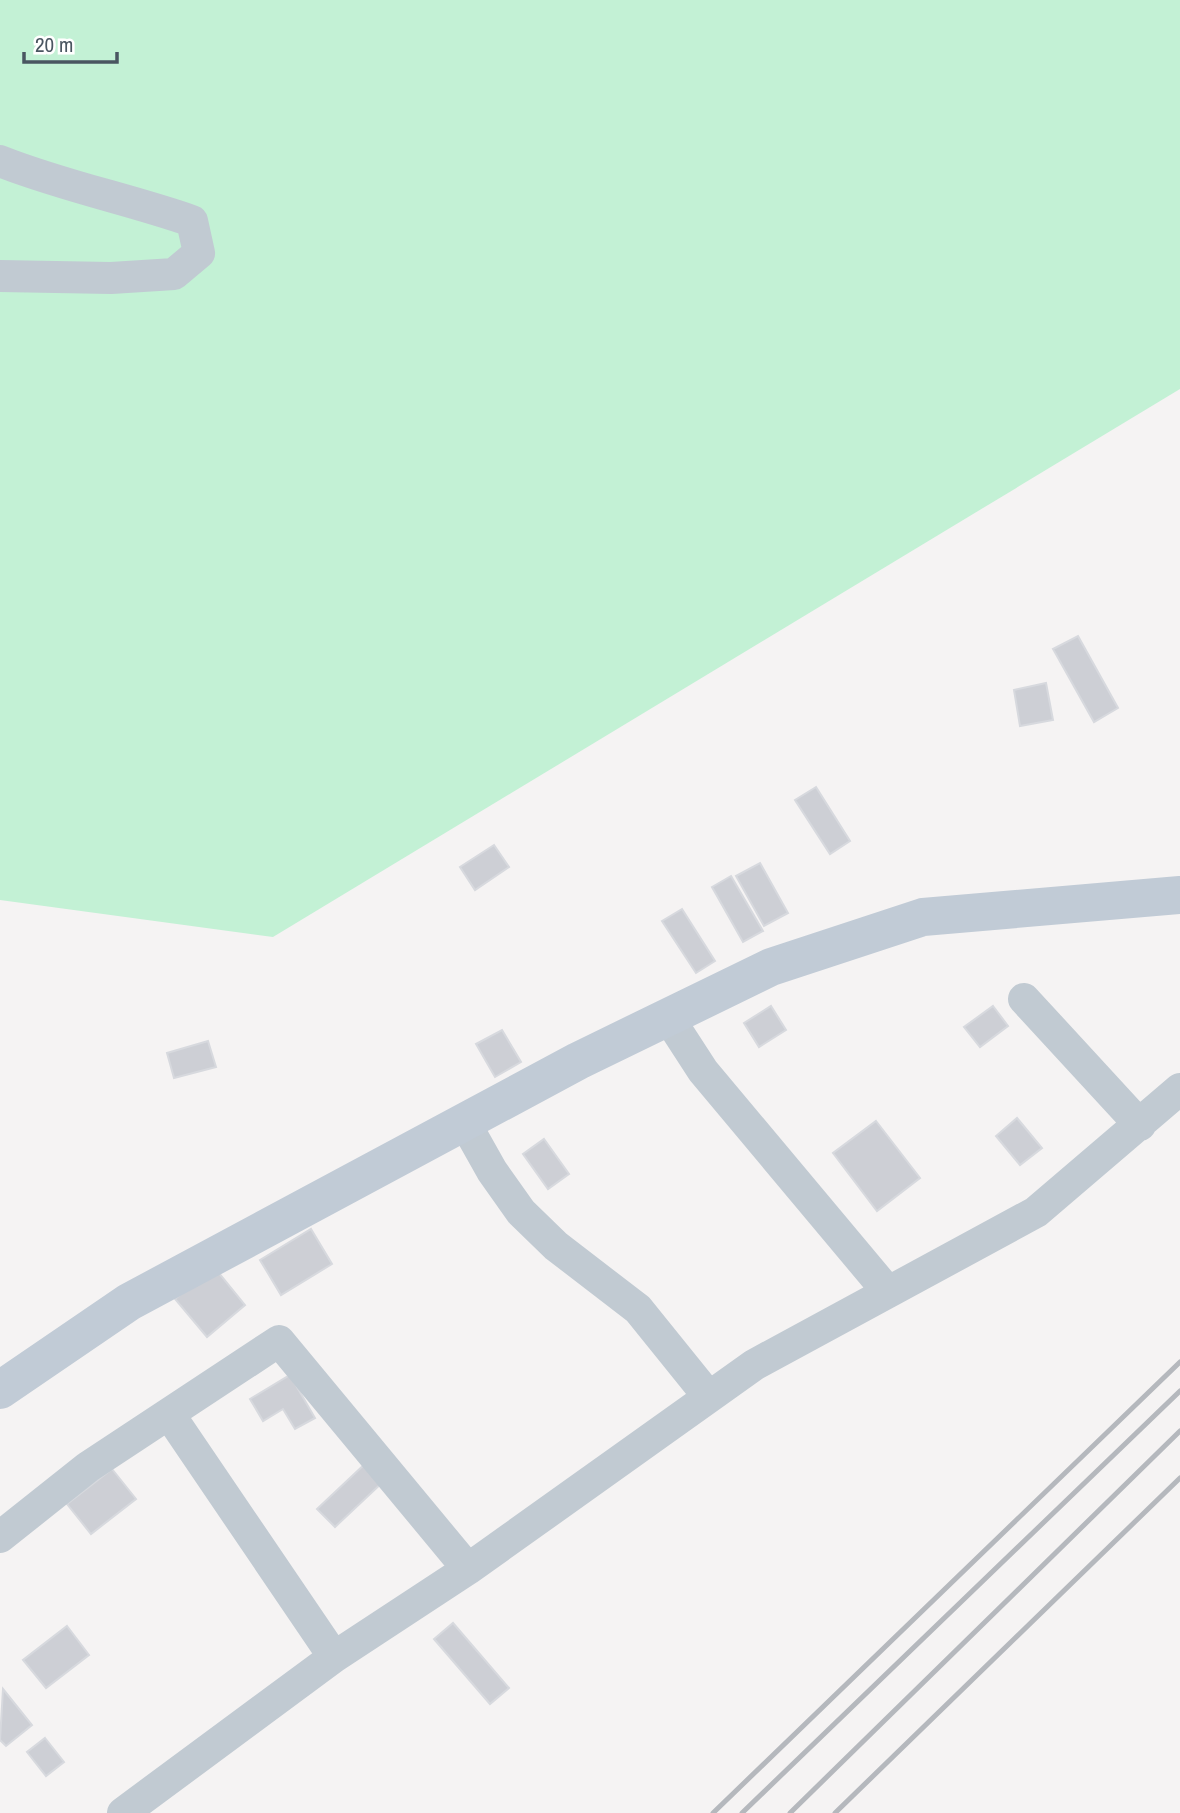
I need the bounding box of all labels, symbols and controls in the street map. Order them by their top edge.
scale bar [24,21,117,65]
text: 20 m [35,30,73,59]

